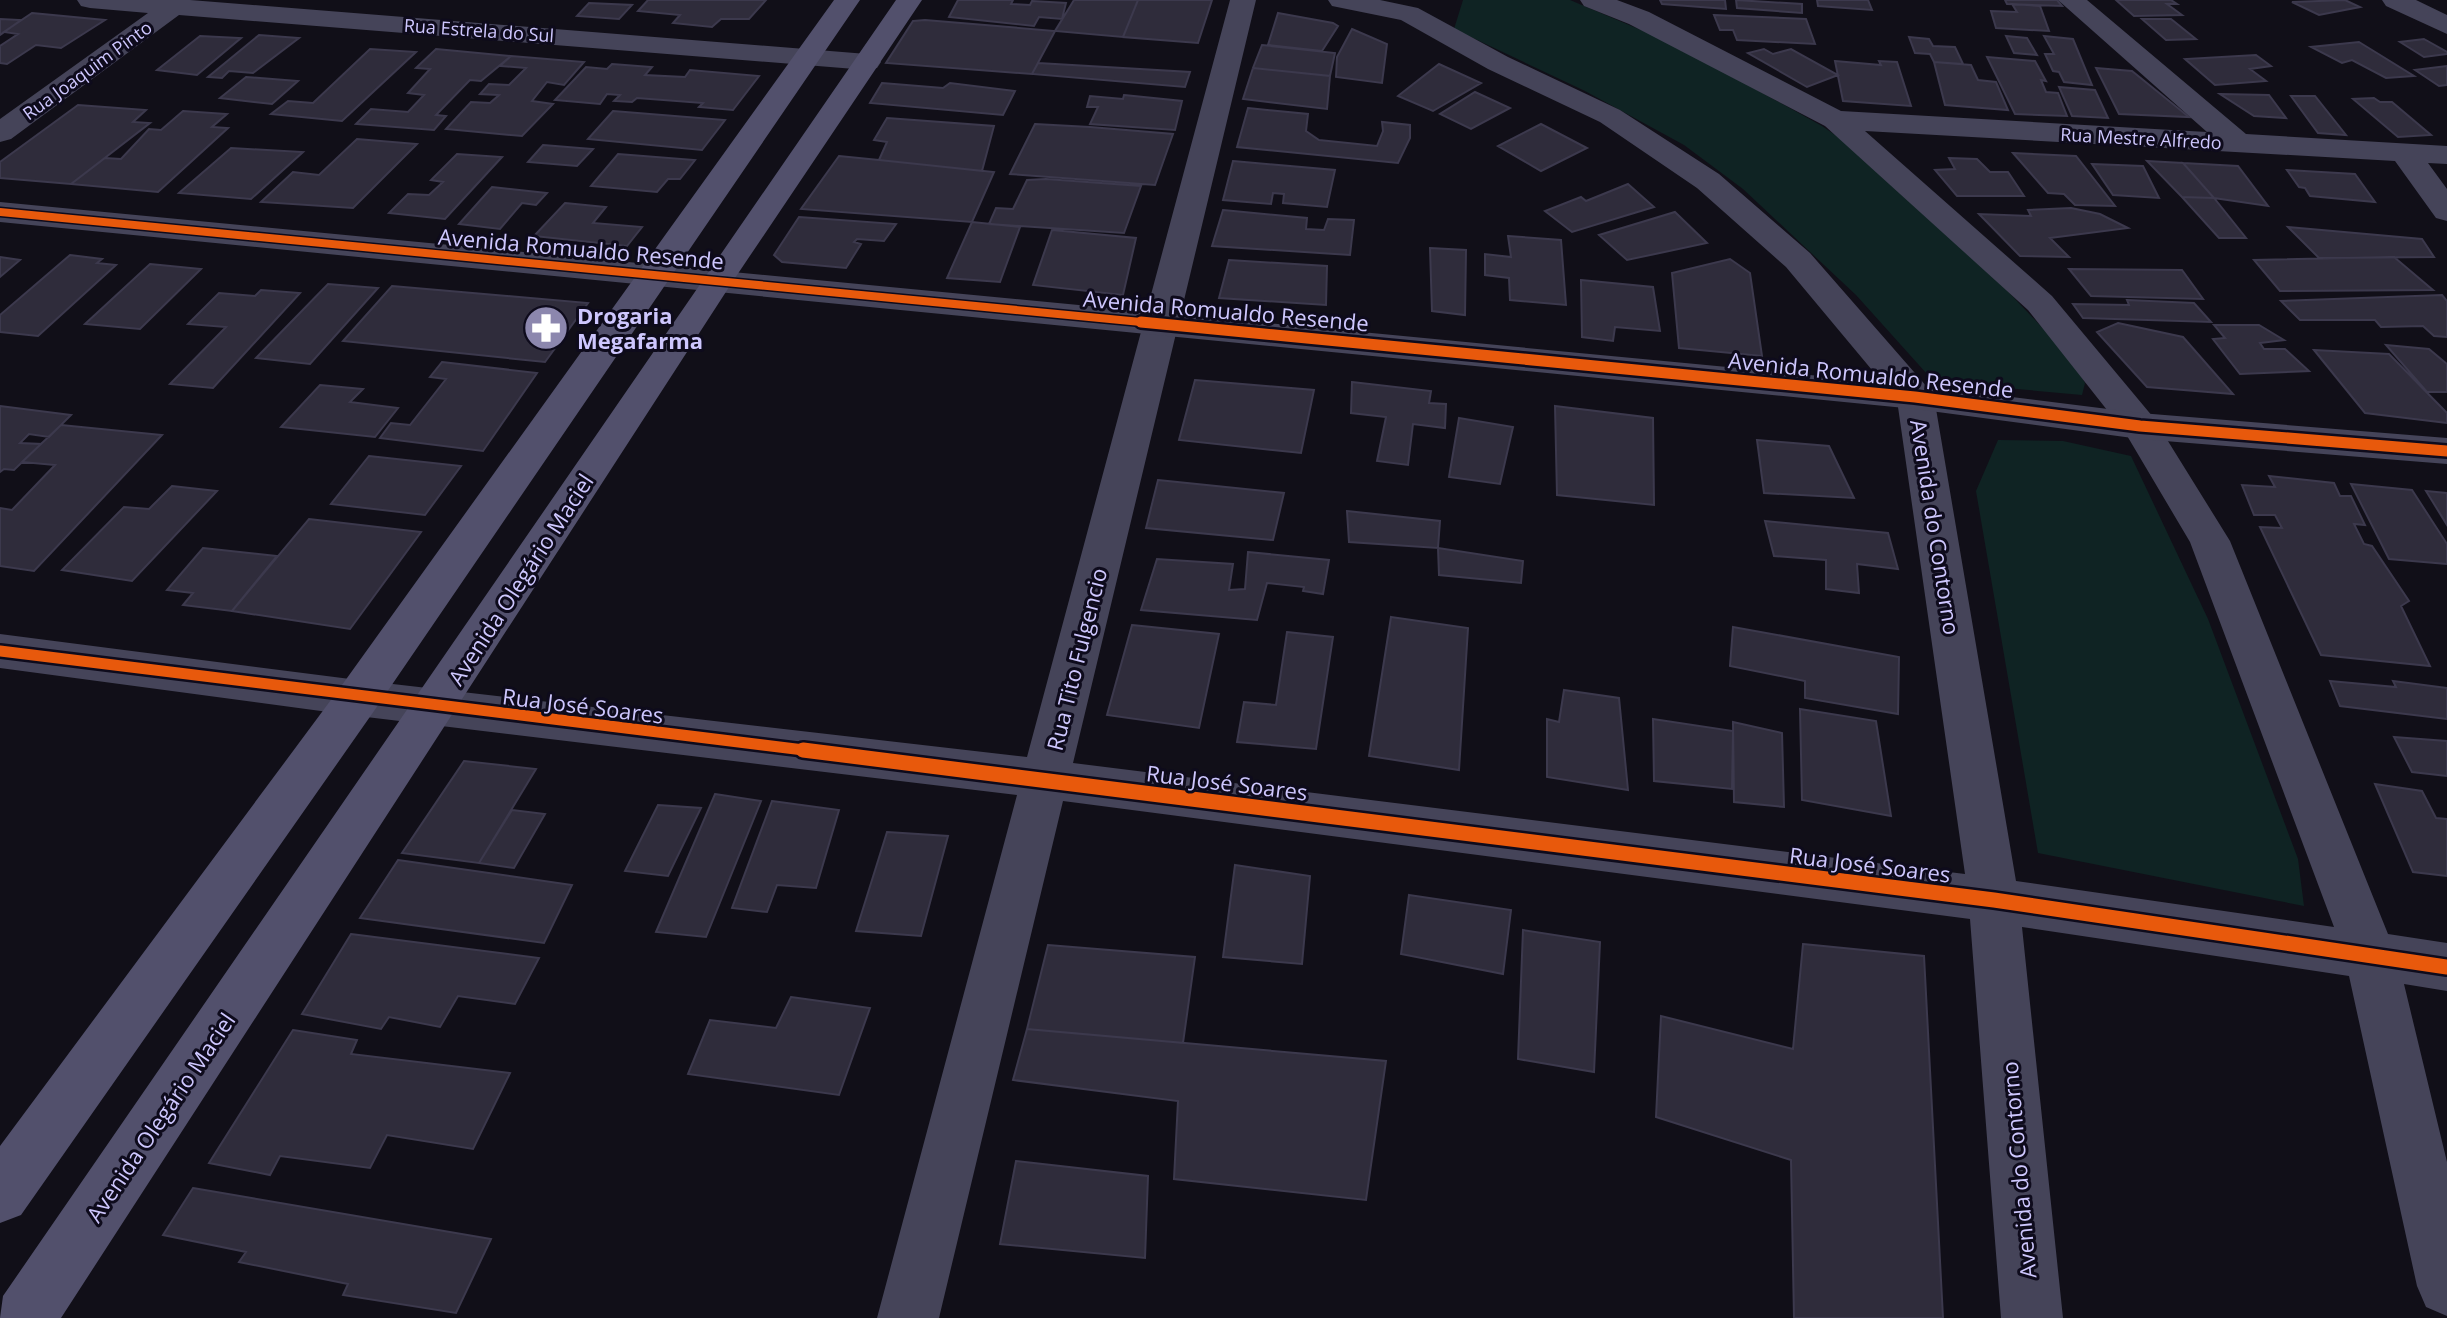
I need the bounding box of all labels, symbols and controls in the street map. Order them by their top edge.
street label: Rua Estrela do Sul [403,13,555,47]
street label: Rua Joaquim Pinto [18,15,156,125]
street label: Rua Mestre Alfredo [2060,122,2222,154]
street label: Avenida Romualdo Resende [437,221,725,275]
street label: Avenida Romualdo Resende [1082,283,1370,337]
place label: Drogaria Megafarma [577,300,703,355]
pharmacy icon: Drogaria Megafarma [522,304,570,352]
street label: Avenida Romualdo Resende [1727,344,2015,404]
street label: Avenida do Contorno [1904,417,1968,637]
street label: Avenida Olegário Maciel [440,468,600,690]
street label: Rua Tito Fulgencio [1039,565,1113,753]
street label: Rua José Soares [501,680,665,730]
street label: Rua José Soares [1145,757,1309,807]
street label: Rua José Soares [1788,839,1952,889]
street label: Avenida Olegário Maciel [79,1006,241,1228]
street label: Avenida do Contorno [1994,1060,2042,1280]

